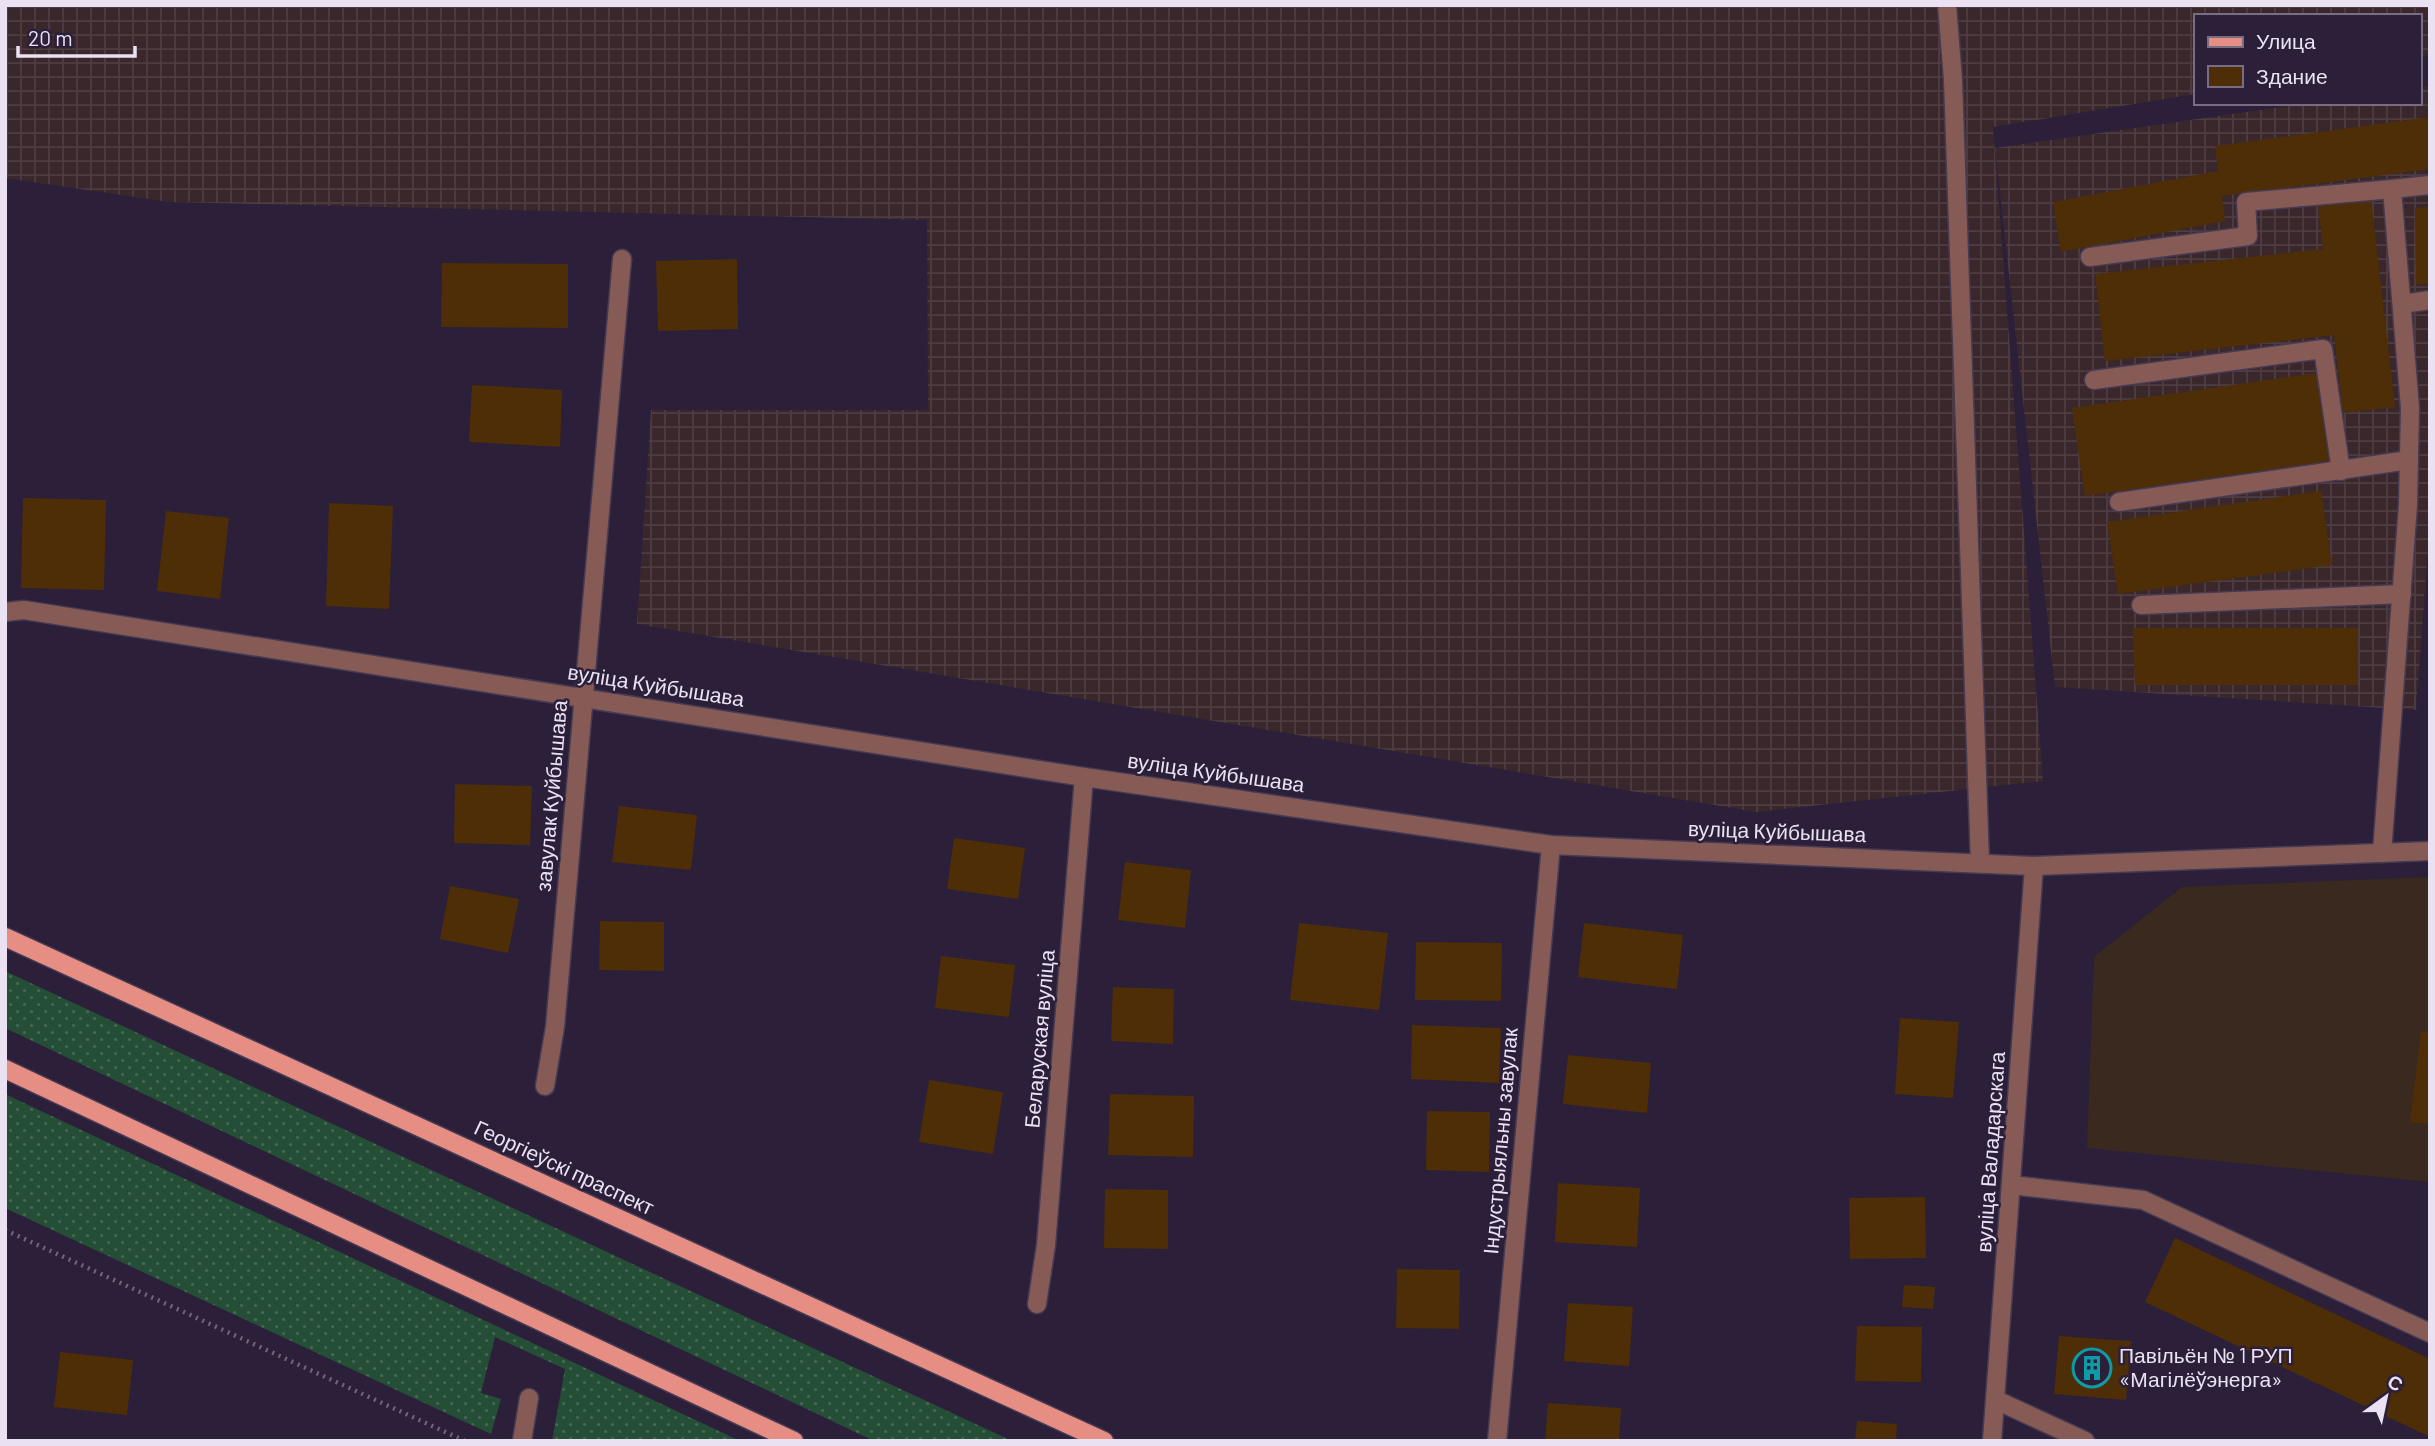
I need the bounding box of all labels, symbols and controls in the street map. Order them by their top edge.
scale bar [18,14,135,58]
legend [2194,14,2421,105]
text: 20 m [28,25,73,50]
text: Улица [2256,28,2316,53]
text: Здание [2256,63,2328,88]
street label: вуліца Куйбышава [566,658,747,711]
street label: завулак Куйбышава [530,699,571,893]
street label: вуліца Куйбышава [1126,747,1307,796]
street label: вуліца Куйбышава [1688,815,1867,846]
street label: Беларуская вуліца [1018,948,1059,1129]
street label: Індустрыяльны завулак [1477,1026,1522,1255]
street label: вуліца Валадарскага [1970,1050,2009,1253]
street label: Георгіеўскі праспект [471,1114,659,1219]
place label: Павільён № 1 РУП «Магілёўэнерга» [2119,1342,2293,1391]
building icon: Павільён № 1 РУП «Магілёўэнерга» [2071,1347,2113,1389]
north arrow [2351,1362,2421,1432]
text: С [2384,1369,2408,1396]

